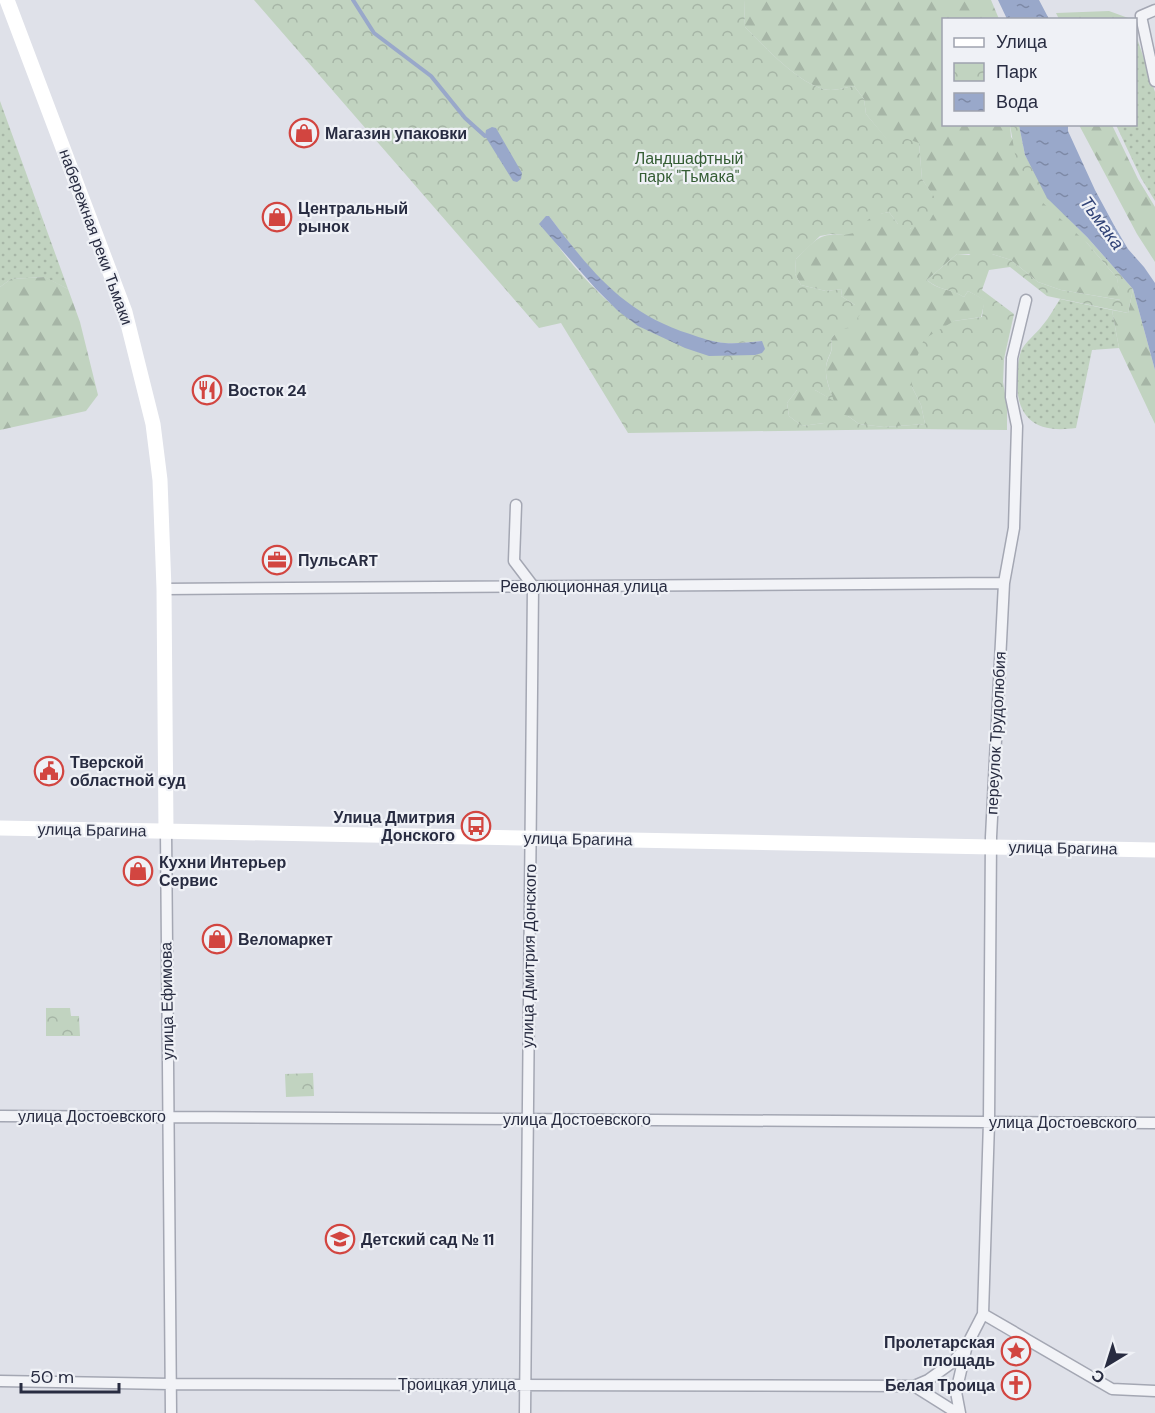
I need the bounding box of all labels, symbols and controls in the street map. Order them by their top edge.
legend [942,18,1137,126]
text: Улица [996,30,1048,54]
text: Парк [996,60,1037,84]
text: Вода [996,90,1039,114]
shop icon: Магазин упаковки [288,117,320,149]
place label: Магазин упаковки [325,123,467,144]
street label: набережная реки Тьмаки [54,146,138,328]
park label: Ландшафтный парк "Тьмака" [635,148,743,187]
water label: Тьмака [1074,191,1130,255]
place label: Центральный рынок [298,198,408,237]
shop icon: Центральный рынок [261,201,293,233]
restaurant icon: Восток 24 [191,374,223,406]
place label: Восток 24 [228,380,307,401]
office icon: ПульсART [261,544,293,576]
place label: ПульсART [298,550,379,571]
street label: Революционная улица [500,576,668,597]
street label: переулок Трудолюбия [981,651,1011,815]
place label: Тверской областной суд [70,752,186,791]
public building icon: Тверской областной суд [33,755,65,787]
place label: Улица Дмитрия Донского [334,807,455,846]
bus stop icon: Улица Дмитрия Донского [460,810,492,842]
street label: улица Брагина [37,819,147,841]
street label: улица Брагина [523,828,633,850]
street label: улица Брагина [1008,837,1118,859]
place label: Кухни Интерьер Сервис [159,852,286,891]
shop icon: Кухни Интерьер Сервис [122,855,154,887]
street label: улица Дмитрия Донского [517,864,541,1048]
shop icon: Веломаркет [201,923,233,955]
place label: Веломаркет [238,929,333,950]
street label: улица Ефимова [155,942,179,1060]
street label: улица Достоевского [18,1106,166,1127]
street label: улица Достоевского [503,1109,651,1130]
street label: улица Достоевского [989,1112,1137,1133]
school or university icon: Детский сад № 11 [324,1223,356,1255]
place label: Детский сад № 11 [361,1229,494,1250]
place label: Пролетарская площадь [884,1332,995,1371]
place icon: Пролетарская площадь [1000,1335,1032,1367]
north arrow [1077,1335,1137,1395]
scale bar [21,1356,118,1394]
text: С [1087,1364,1109,1388]
text: 50 m [30,1365,74,1389]
church icon: Белая Троица [1000,1369,1032,1401]
street label: Троицкая улица [398,1374,516,1395]
place label: Белая Троица [885,1375,995,1396]

